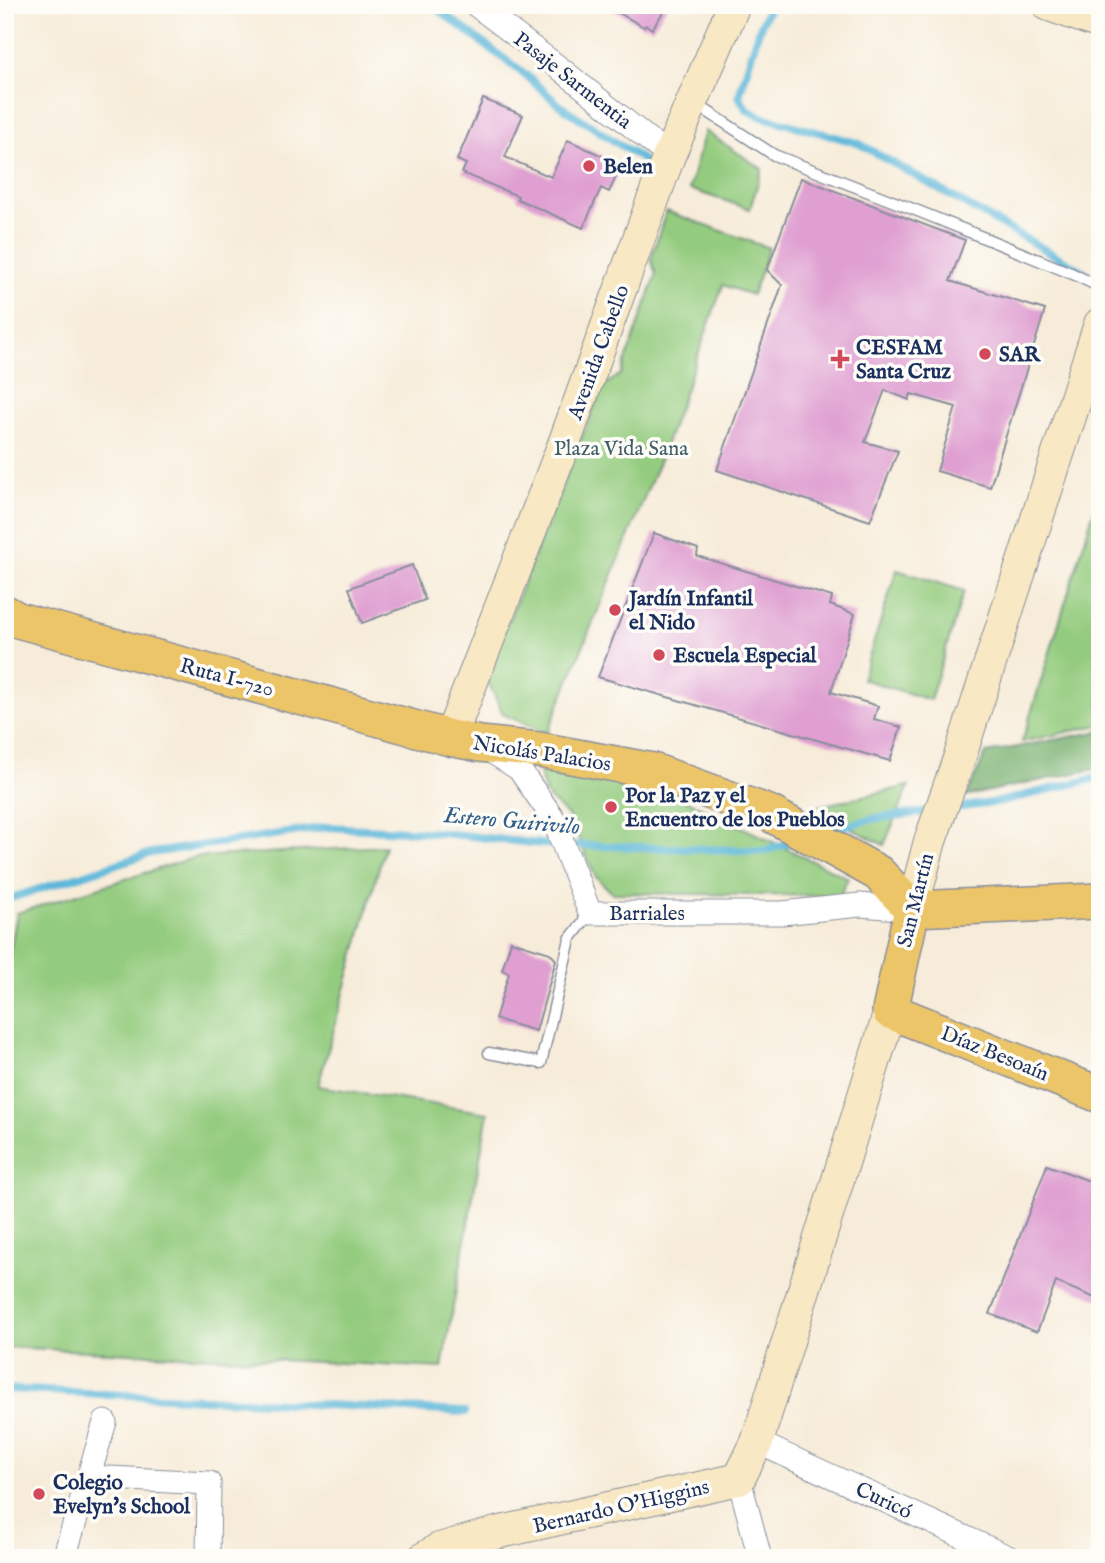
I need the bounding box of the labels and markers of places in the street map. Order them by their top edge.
place label: Belen [603,154,653,181]
marker: Belen [581,158,597,174]
place label: CESFAM Santa Cruz [856,335,951,386]
place label: SAR [999,342,1041,369]
marker: SAR [977,346,993,362]
marker: CESFAM Santa Cruz [830,349,850,369]
place label: Jardín Infantil el Nido [626,586,754,637]
marker: Jardín Infantil el Nido [607,602,623,618]
place label: Escuela Especial [673,643,818,670]
marker: Escuela Especial [651,647,667,663]
place label: Por la Paz y el Encuentro de los Pueblos [625,783,845,834]
marker: Por la Paz y el Encuentro de los Pueblos [603,799,619,815]
place label: Colegio Evelyn's School [53,1470,191,1521]
marker: Colegio Evelyn's School [31,1486,47,1502]

